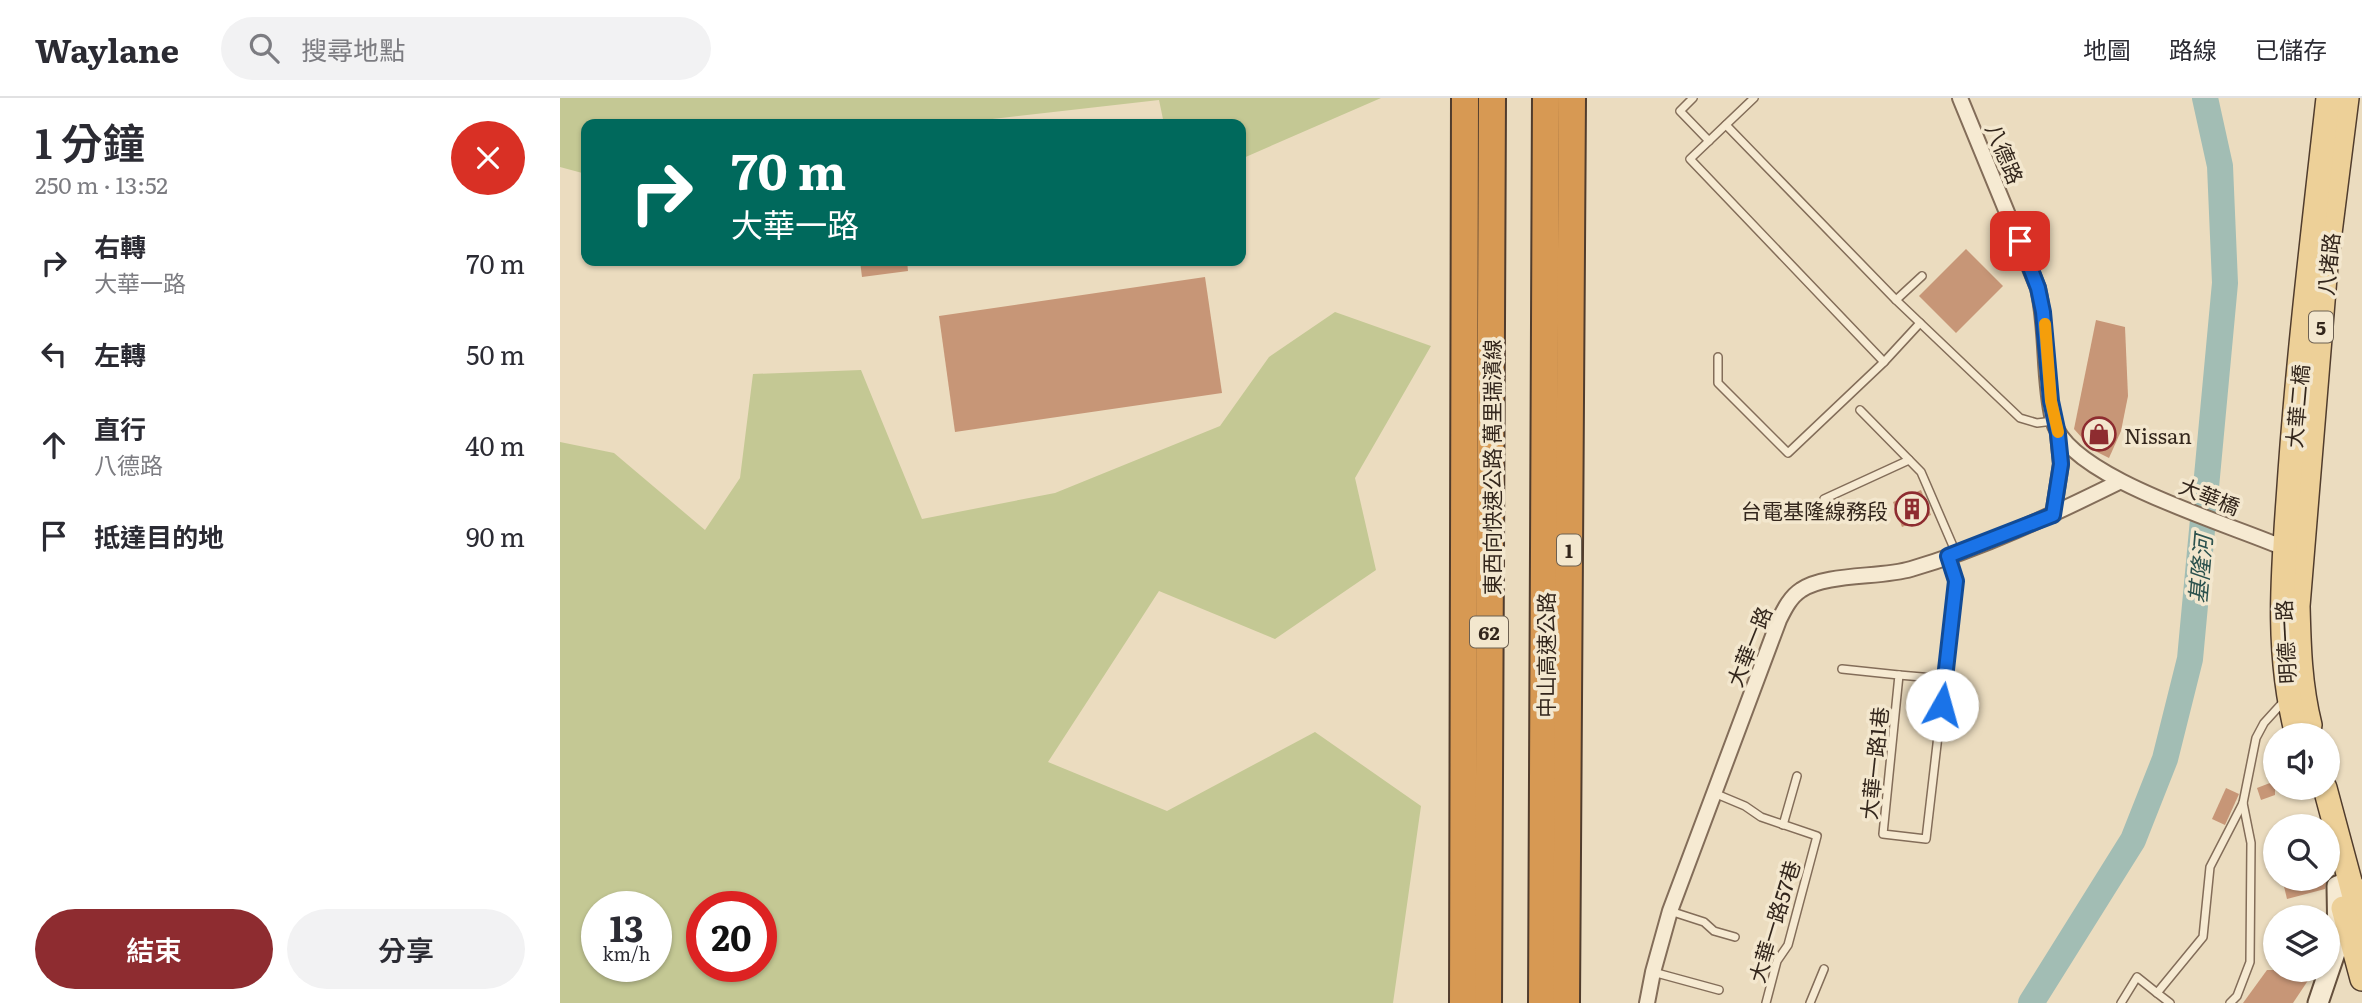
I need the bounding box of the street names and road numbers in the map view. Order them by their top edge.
street label: 八德路 [1979,118,2033,188]
street label: 八堵路 [2308,231,2346,297]
road number: 5 [2309,312,2333,342]
street label: 東西向快速公路 萬里瑞濱線 [1475,339,1506,595]
street label: 大華二橋 [2277,363,2315,449]
street label: 大華橋 [2175,469,2245,521]
road number: 1 [1557,534,1581,565]
street label: 中山高速公路 [1529,592,1560,718]
street label: 明德一路 [2266,599,2302,685]
street label: 大華一路 [1718,601,1778,691]
road number: 62 [1470,617,1508,648]
street label: 大華一路1巷 [1852,705,1894,821]
street label: 大華一路57巷 [1740,856,1806,986]

